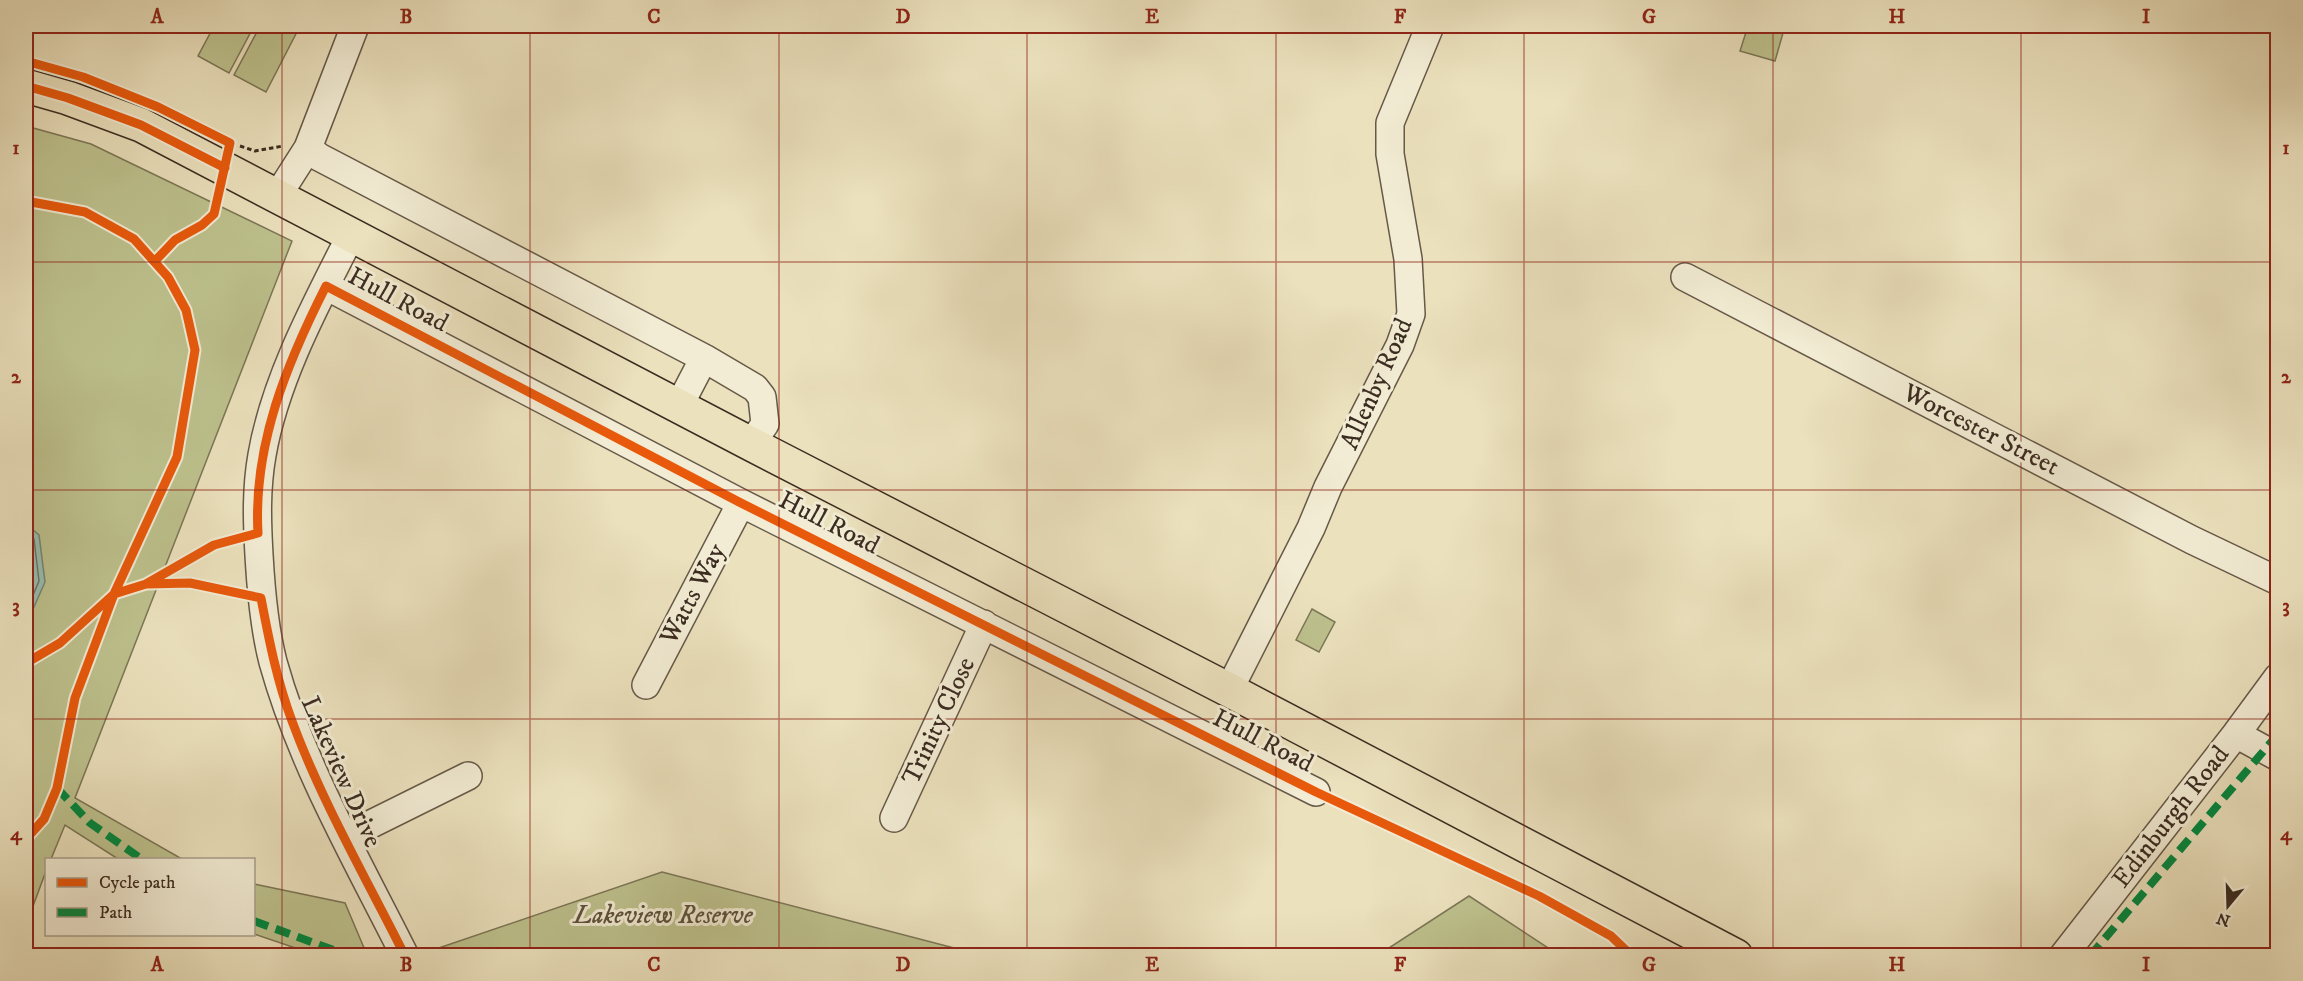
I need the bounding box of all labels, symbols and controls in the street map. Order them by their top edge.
text: A [150,5,165,30]
text: B [400,5,412,30]
text: C [647,5,661,30]
text: D [896,5,911,30]
text: E [1145,5,1159,30]
text: F [1394,5,1407,30]
text: G [1642,5,1656,30]
text: H [1889,5,1906,30]
text: I [2142,5,2150,30]
text: 1 [12,136,20,161]
text: 1 [2282,136,2290,161]
street label: Hull Road [342,260,454,340]
street label: Allenby Road [1333,313,1421,455]
text: 2 [11,365,22,390]
text: 2 [2281,365,2292,390]
street label: Worcester Street [1896,376,2065,484]
street label: Hull Road [773,484,885,562]
street label: Watts Way [652,537,734,651]
text: 3 [12,594,20,619]
text: 3 [2282,594,2290,619]
street label: Trinity Close [895,652,983,790]
street label: Lakeview Drive [293,691,389,853]
street label: Hull Road [1207,702,1319,780]
street label: Edinburgh Road [2105,739,2237,895]
text: 4 [10,822,23,847]
text: 4 [2280,822,2293,847]
legend [45,858,255,936]
text: Cycle path [99,872,176,894]
north arrow [2198,876,2258,936]
park label: Lakeview Reserve [572,899,754,932]
text: Path [99,902,133,924]
text: N [2214,908,2233,931]
text: A [150,953,165,978]
text: B [400,953,412,978]
text: C [647,953,661,978]
text: D [896,953,911,978]
text: E [1145,953,1159,978]
text: F [1394,953,1407,978]
text: G [1642,953,1656,978]
text: H [1889,953,1906,978]
text: I [2142,953,2150,978]

